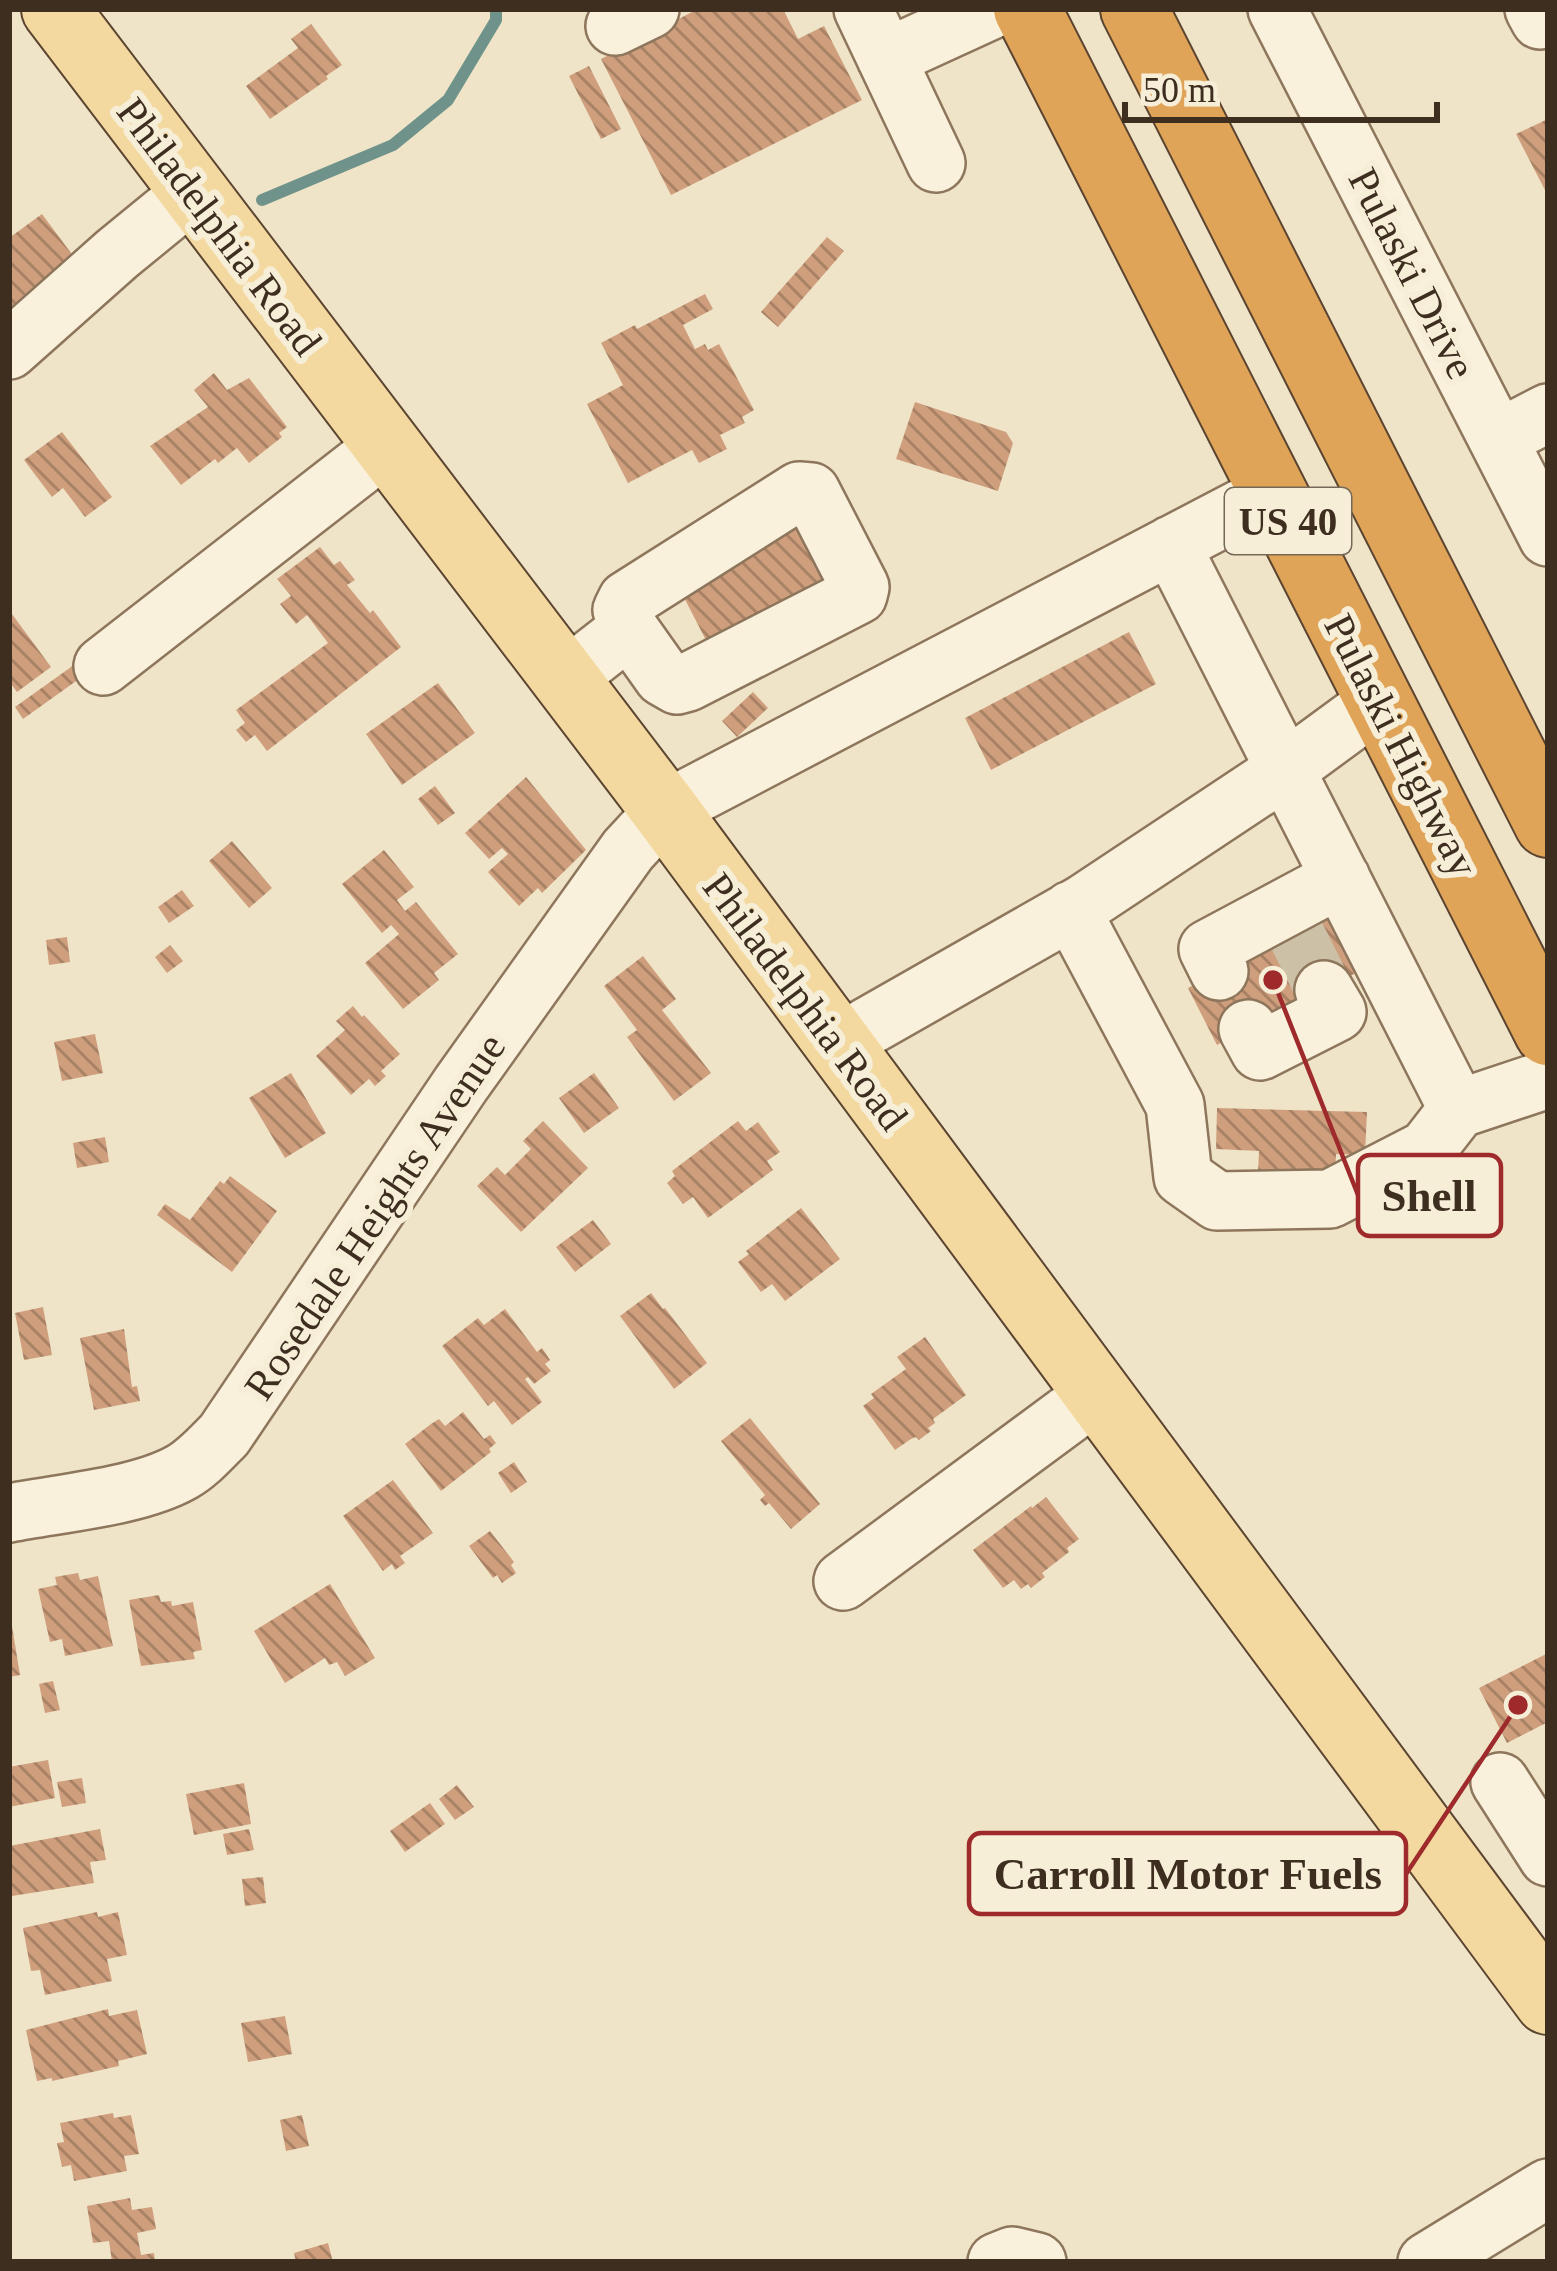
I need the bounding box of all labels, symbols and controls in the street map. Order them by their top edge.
scale bar [1125,48,1437,122]
text: 50 m [1143,70,1216,110]
street label: Philadelphia Road [108,89,331,364]
street label: Pulaski Drive [1339,161,1485,386]
road number: US 40 [1225,488,1351,554]
street label: Pulaski Highway [1315,607,1487,884]
street label: Philadelphia Road [694,864,917,1139]
street label: Rosedale Heights Avenue [235,1025,514,1408]
callout: Shell [1358,1155,1501,1236]
text: Shell [1381,1171,1477,1221]
callout: Carroll Motor Fuels [969,1833,1406,1914]
text: Carroll Motor Fuels [994,1849,1382,1899]

